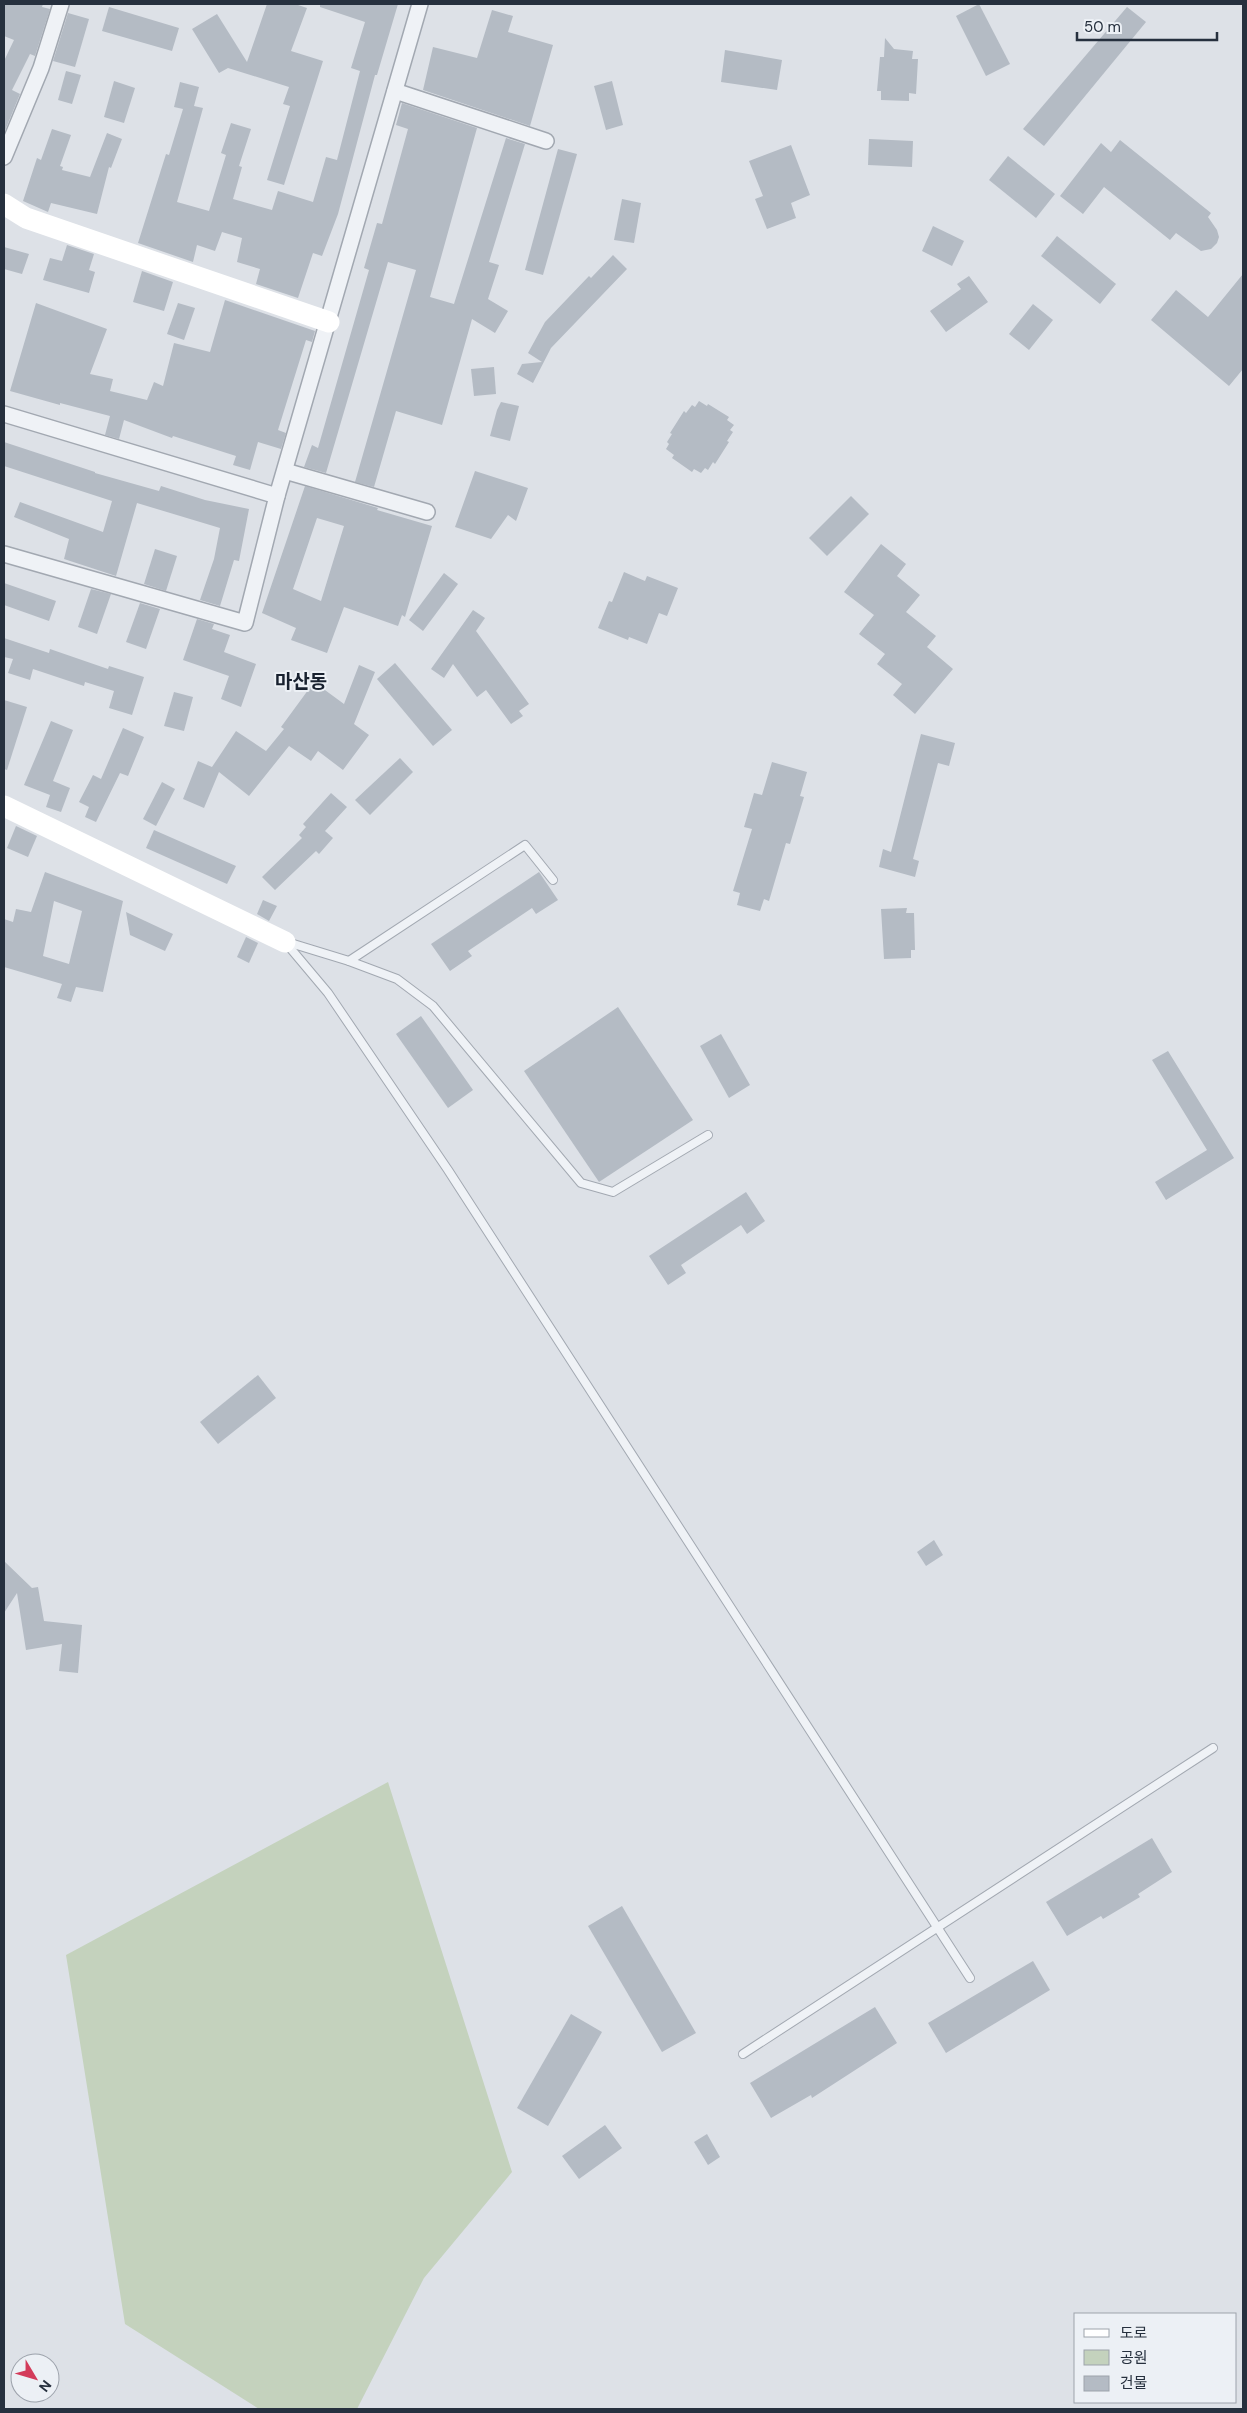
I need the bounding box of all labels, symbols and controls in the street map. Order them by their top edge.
scale bar [1077,10,1217,42]
text: 50 m [1084,17,1121,37]
district label: 마산동 [275,669,327,694]
legend [1074,2313,1237,2403]
text: 도로 [1120,2323,1148,2343]
text: 공원 [1120,2348,1148,2368]
north arrow [10,2353,60,2403]
text: 건물 [1120,2373,1148,2393]
text: N [35,2376,55,2396]

